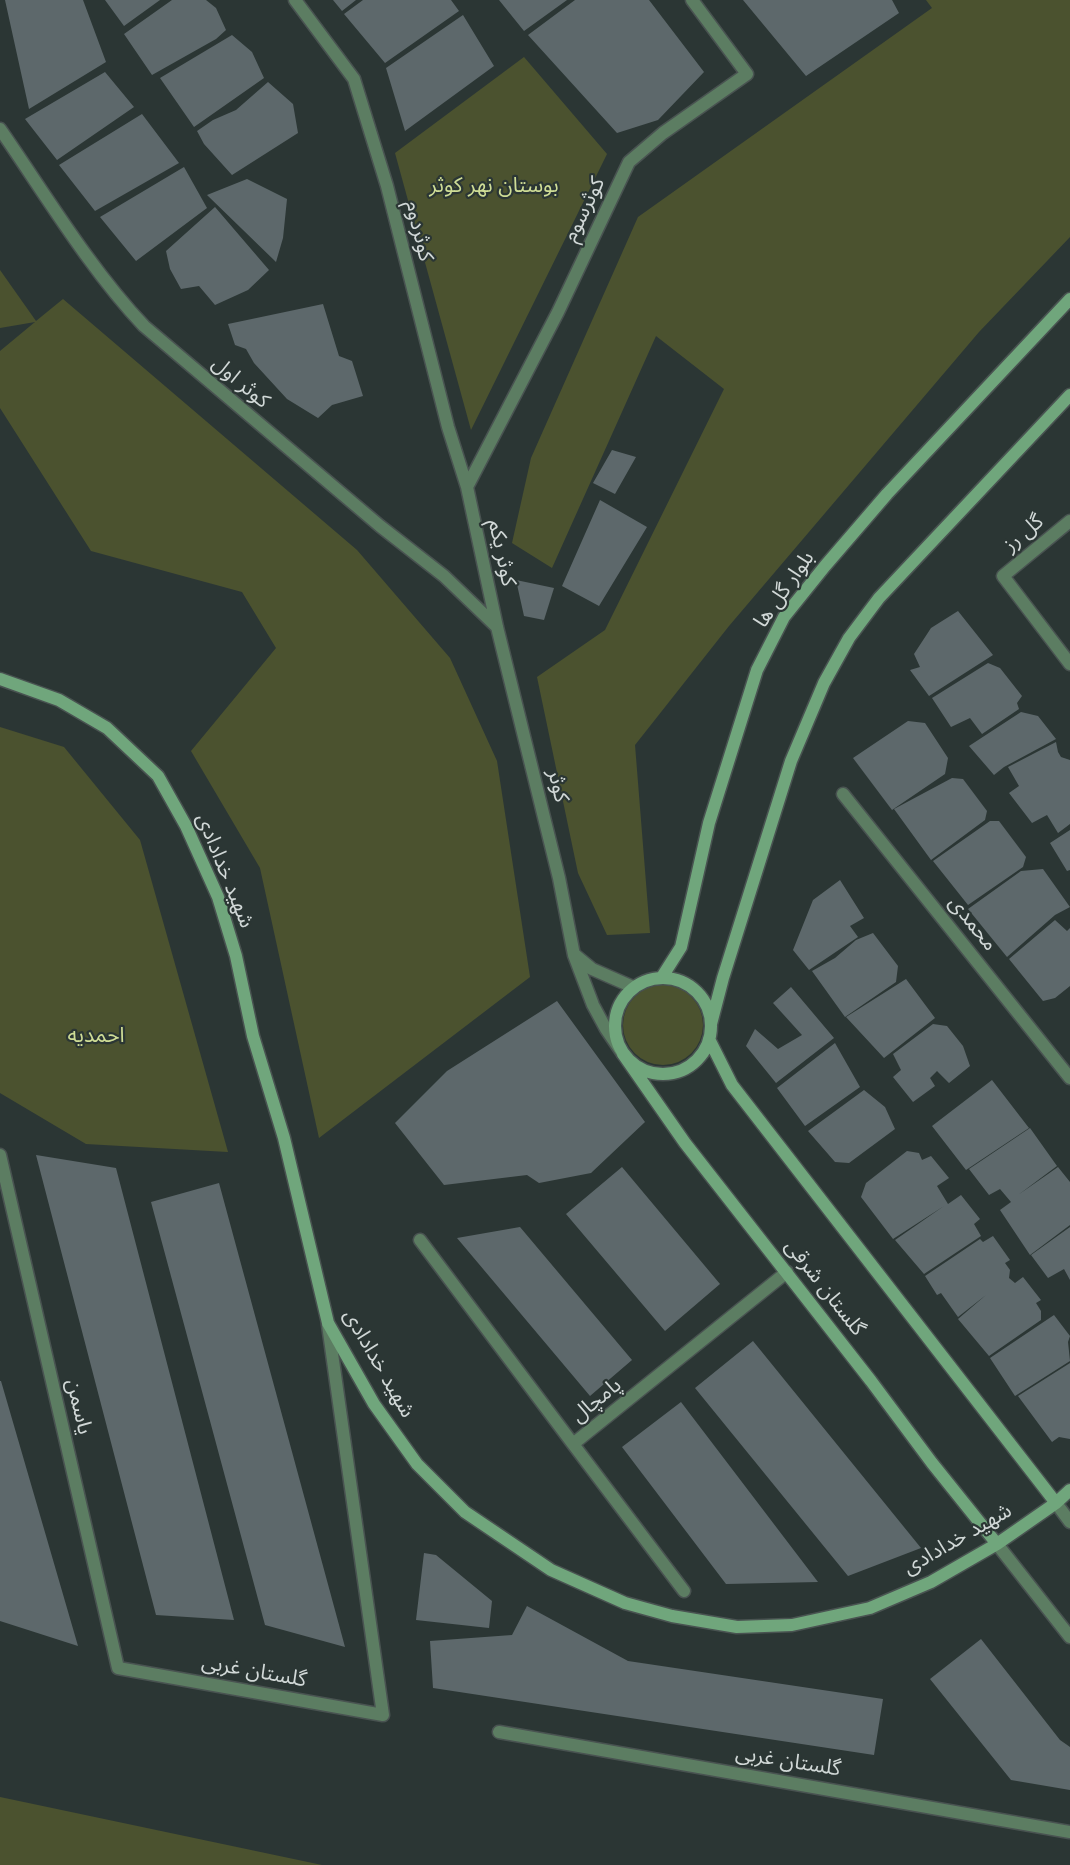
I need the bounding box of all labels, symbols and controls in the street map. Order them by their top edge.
street label: کوثرسوم [559,173,611,247]
park label: بوستان نهر کوثر [429,174,559,200]
street label: کوثردوم [398,198,438,264]
street label: کوثر اول [206,352,274,414]
street label: گل رز [999,510,1049,558]
street label: کوثر یکم [482,517,520,589]
street label: بلوار گل ها [749,547,821,633]
street label: کوثر [541,767,573,805]
street label: شهید خدادادی [190,810,258,932]
street label: محمدی [942,891,1002,957]
park label: احمدیه [67,1024,125,1050]
street label: گلستان شرقی [778,1235,870,1341]
street label: شهید خدادادی [337,1305,419,1423]
street label: پامچال [567,1373,627,1429]
street label: یاسمن [59,1377,97,1437]
street label: شهید خدادادی [899,1499,1017,1581]
street label: گلستان غربی [200,1650,308,1694]
street label: گلستان غربی [734,1741,842,1783]

